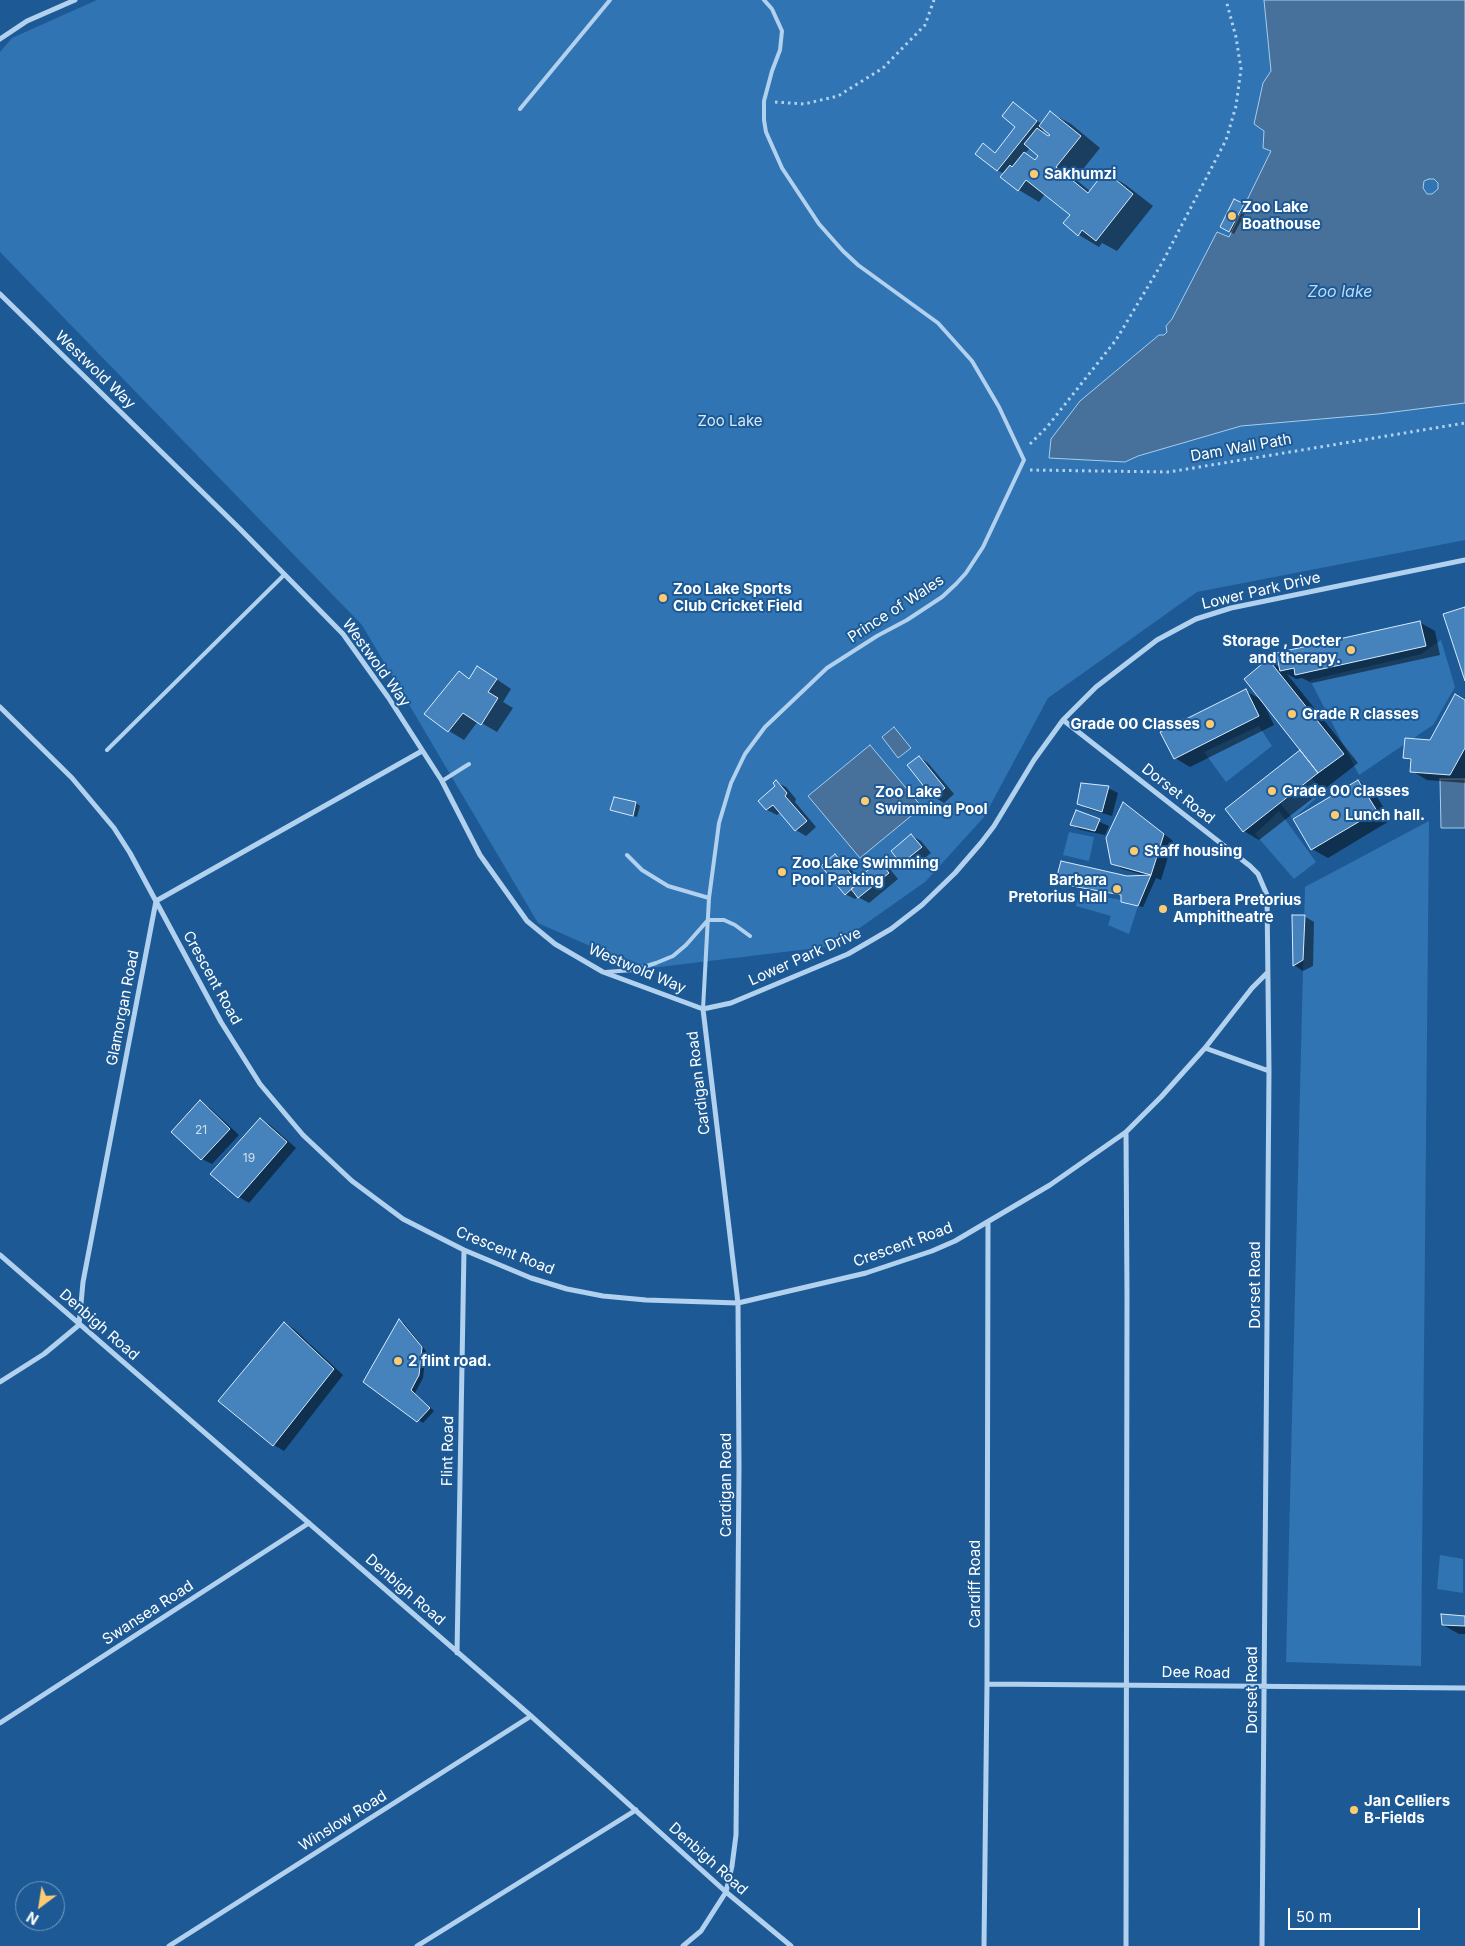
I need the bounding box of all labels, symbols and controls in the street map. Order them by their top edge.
place label: Sakhumzi [1044,165,1116,183]
marker: Sakhumzi [1028,168,1040,180]
place label: Zoo Lake Boathouse [1242,198,1321,233]
marker: Zoo Lake Boathouse [1226,210,1238,222]
water label: Zoo lake [1307,282,1373,302]
street label: Westwold Way [51,327,139,413]
park label: Zoo Lake [697,412,763,430]
street label: Dam Wall Path [1189,430,1293,466]
street label: Lower Park Drive [1200,569,1322,613]
street label: Prince of Wales [845,571,947,647]
place label: Zoo Lake Sports Club Cricket Field [673,580,802,615]
marker: Zoo Lake Sports Club Cricket Field [657,592,669,604]
street label: Westwold Way [338,615,414,711]
place label: Storage , Docter and therapy. [1222,632,1341,667]
marker: Storage , Docter and therapy. [1345,644,1357,656]
place label: Grade R classes [1302,705,1419,723]
marker: Grade R classes [1286,708,1298,720]
place label: Grade 00 Classes [1070,715,1200,733]
marker: Grade 00 Classes [1204,718,1216,730]
street label: Dorset Road [1138,760,1218,828]
place label: Grade 00 classes [1282,782,1409,800]
place label: Zoo Lake Swimming Pool [875,783,988,818]
marker: Grade 00 classes [1266,785,1278,797]
marker: Zoo Lake Swimming Pool [859,795,871,807]
place label: Lunch hall. [1345,806,1425,824]
marker: Lunch hall. [1329,809,1341,821]
place label: Staff housing [1144,842,1242,860]
marker: Staff housing [1128,845,1140,857]
place label: Zoo Lake Swimming Pool Parking [792,854,939,889]
marker: Zoo Lake Swimming Pool Parking [776,866,788,878]
place label: Barbara Pretorius Hall [1008,871,1107,906]
marker: Barbara Pretorius Hall [1111,883,1123,895]
place label: Barbera Pretorius Amphitheatre [1173,891,1301,926]
marker: Barbera Pretorius Amphitheatre [1157,903,1169,915]
street label: Lower Park Drive [746,924,864,990]
street label: Crescent Road [179,928,245,1028]
street label: Westwold Way [585,940,689,998]
street label: Glamorgan Road [103,949,143,1067]
street label: Cardigan Road [684,1030,714,1136]
house number: 21 [195,1123,207,1137]
house number: 19 [243,1151,255,1165]
street label: Crescent Road [851,1219,955,1271]
street label: Crescent Road [453,1223,557,1279]
street label: Dorset Road [1246,1241,1264,1329]
street label: Denbigh Road [55,1285,143,1365]
place label: 2 flint road. [408,1352,492,1370]
marker: 2 flint road. [392,1355,404,1367]
street label: Flint Road [438,1416,458,1486]
street label: Cardigan Road [717,1433,735,1537]
street label: Cardiff Road [966,1540,984,1628]
street label: Denbigh Road [361,1550,449,1630]
street label: Swansea Road [99,1577,197,1649]
street label: Dorset Road [1243,1646,1261,1734]
street label: Dee Road [1161,1663,1231,1683]
street label: Winslow Road [296,1787,390,1855]
place label: Jan Celliers B-Fields [1364,1792,1450,1827]
marker: Jan Celliers B-Fields [1348,1804,1360,1816]
street label: Denbigh Road [665,1819,751,1899]
north arrow [15,1881,65,1931]
scale bar [1290,1898,1422,1930]
text: 50 m [1296,1907,1332,1926]
text: N [24,1908,41,1928]

